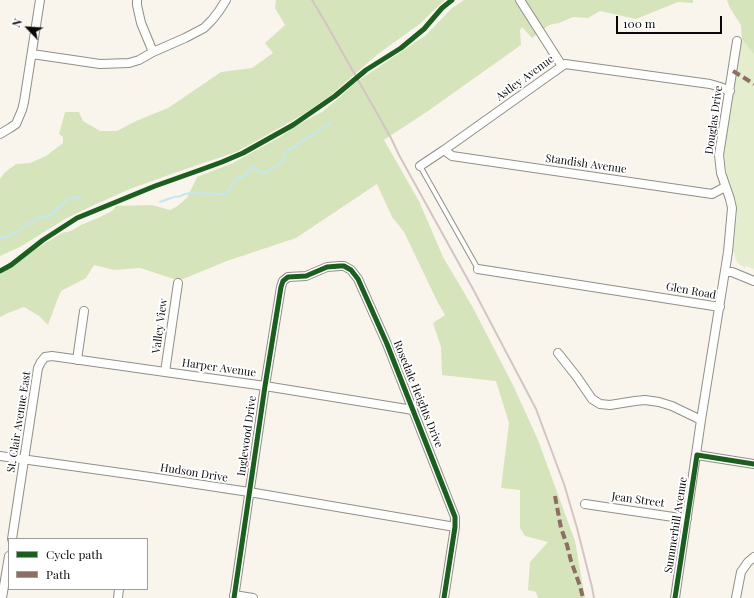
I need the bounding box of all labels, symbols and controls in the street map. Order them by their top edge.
north arrow [8,8,48,48]
scale bar [618,8,724,34]
text: 100 m [623,15,655,31]
text: N [8,16,25,29]
street label: Astley Avenue [493,52,557,104]
street label: Douglas Drive [703,85,725,155]
street label: Standish Avenue [545,152,627,176]
street label: Glen Road [665,280,717,302]
street label: Valley View [150,298,170,354]
street label: Rosedale Heights Drive [390,338,446,450]
street label: Harper Avenue [181,356,257,380]
street label: St. Clair Avenue East [4,370,34,474]
street label: Inglewood Drive [235,395,259,477]
street label: Hudson Drive [159,461,229,485]
street label: Summerhill Avenue [662,476,690,574]
street label: Jean Street [611,490,665,510]
legend [8,538,148,590]
text: Cycle path [46,546,103,562]
text: Path [46,566,70,582]

